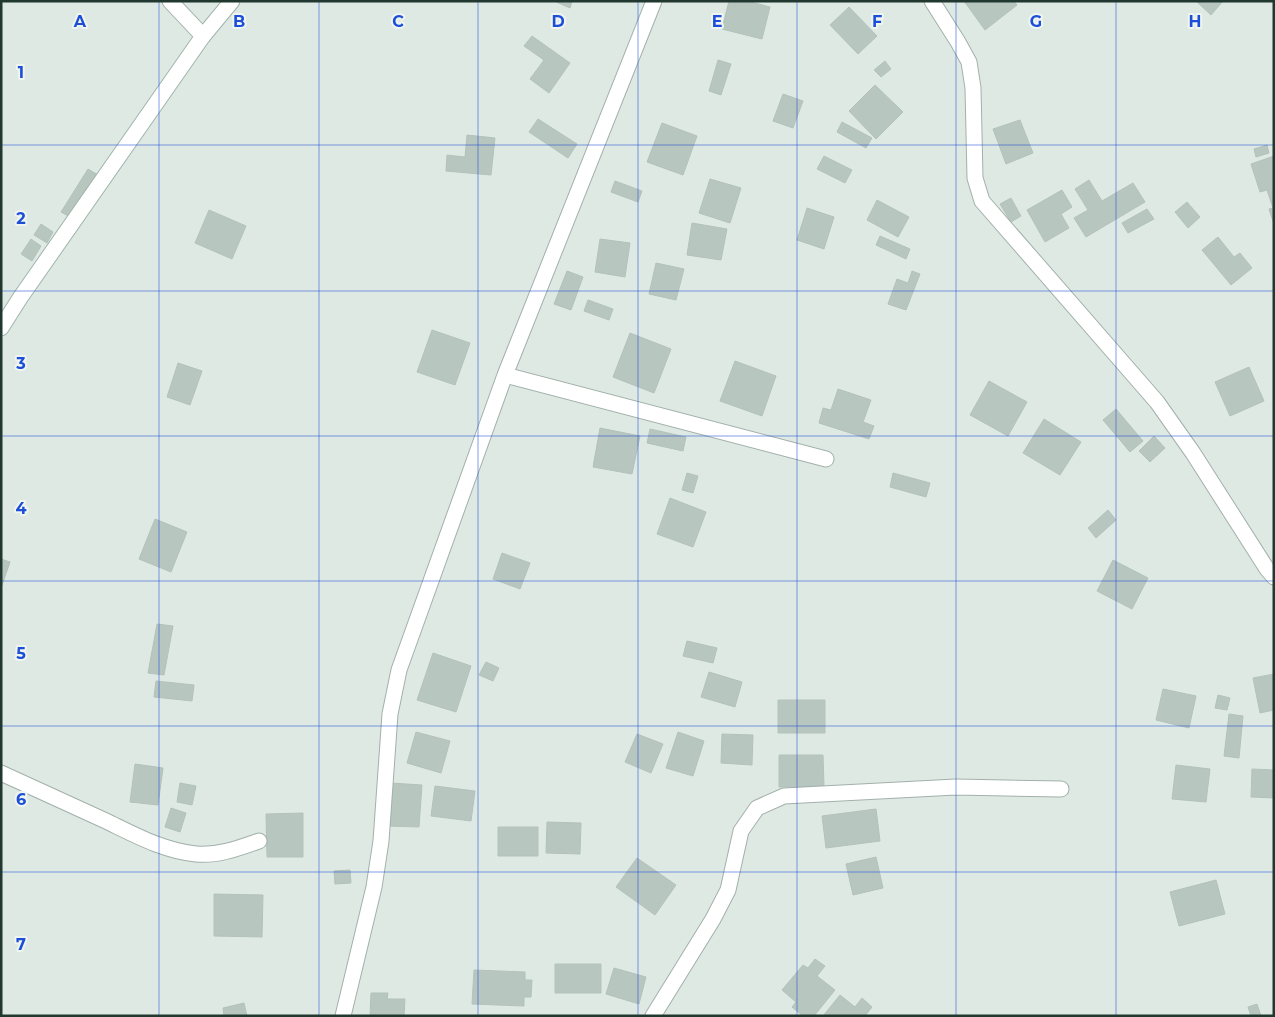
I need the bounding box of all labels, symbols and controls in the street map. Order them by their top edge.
text: A [73,12,87,31]
text: B [233,12,245,31]
text: C [392,12,404,31]
text: D [551,12,565,31]
text: E [712,12,722,31]
text: F [872,12,882,31]
text: G [1030,12,1042,31]
text: H [1189,12,1201,31]
text: 1 [18,63,24,82]
text: 2 [16,209,26,228]
text: 3 [15,354,26,373]
text: 4 [15,499,27,518]
text: 5 [16,644,26,663]
text: 6 [16,790,26,809]
text: 7 [16,935,26,954]

